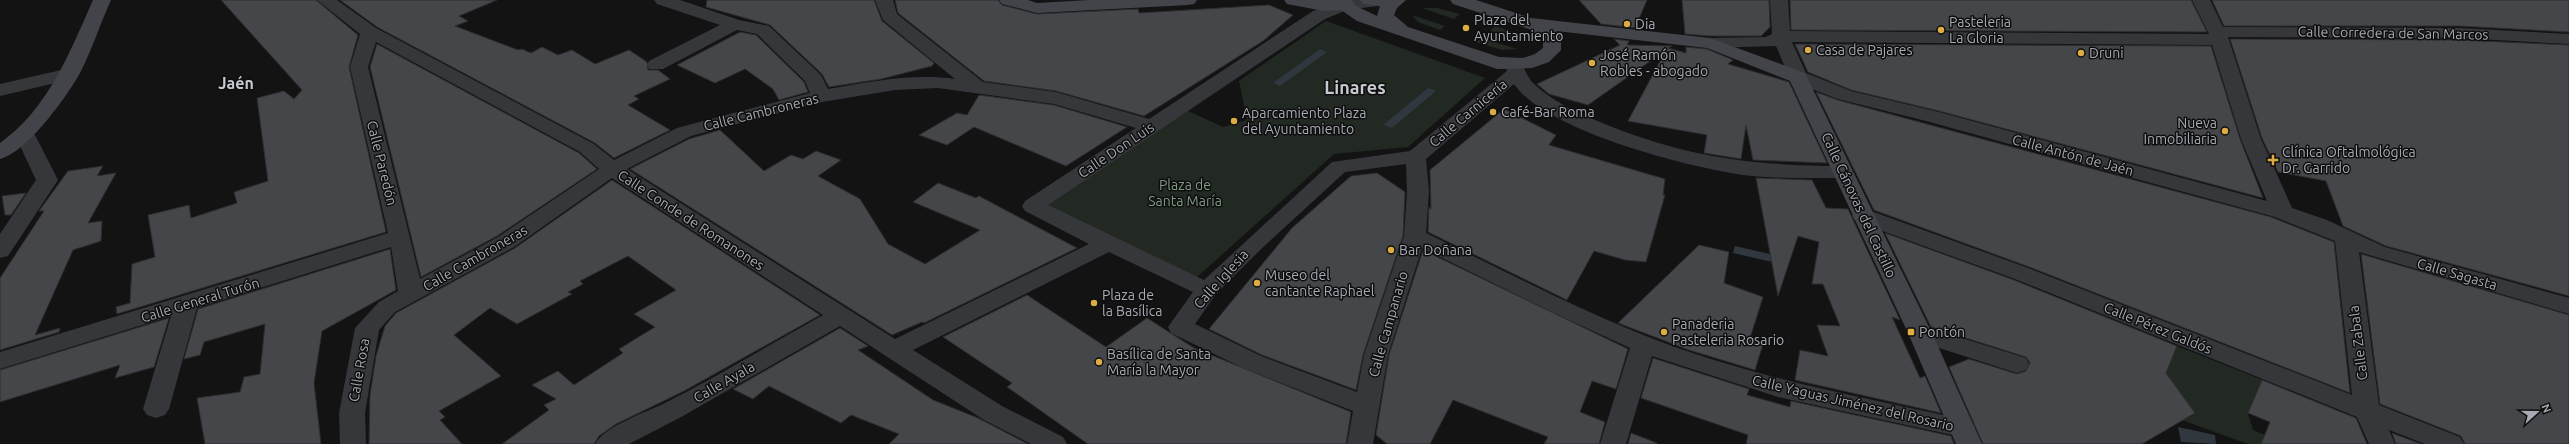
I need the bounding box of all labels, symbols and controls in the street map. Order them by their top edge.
place label: Plaza del Ayuntamiento [1474,12,1563,44]
place label: Pasteleria La Gloria [1949,14,2011,46]
place label: Dia [1635,16,1655,32]
marker: Dia [1622,19,1632,29]
marker: Plaza del Ayuntamiento [1461,23,1471,33]
street label: Calle Corredera de San Marcos [2297,23,2489,43]
marker: Pasteleria La Gloria [1936,25,1946,35]
place label: Casa de Pajares [1816,42,1913,58]
marker: Casa de Pajares [1803,45,1813,55]
place label: Druni [2089,45,2124,61]
place label: José Ramón Robles - abogado [1600,47,1708,79]
marker: Druni [2076,48,2086,58]
marker: José Ramón Robles - abogado [1587,58,1597,68]
district label: Jaén [218,74,254,92]
street label: Calle Carnicería [1426,76,1510,150]
district label: Linares [1324,77,1386,97]
street label: Calle Cambroneras [702,90,820,134]
place label: Café-Bar Roma [1501,104,1595,120]
place label: Aparcamiento Plaza del Ayuntamiento [1242,105,1366,137]
marker: Café-Bar Roma [1488,107,1498,117]
place label: Nueva Inmobiliaria [2143,115,2217,147]
marker: Aparcamiento Plaza del Ayuntamiento [1229,116,1239,126]
street label: Calle Paredón [364,119,400,207]
street label: Calle Don Luis [1075,119,1157,181]
marker: Nueva Inmobiliaria [2220,126,2230,136]
street label: Calle Cánovas del Castillo [1818,130,1900,280]
street label: Calle Antón de Jaén [2011,131,2135,179]
place label: Clínica Oftalmológica Dr. Garrido [2282,144,2416,176]
marker: Clínica Oftalmológica Dr. Garrido [2267,154,2279,166]
street label: Calle Conde de Romanones [615,167,767,273]
park label: Plaza de Santa María [1148,177,1222,209]
street label: Calle Cambroneras [420,222,530,294]
place label: Bar Doñana [1399,242,1472,258]
marker: Bar Doñana [1386,245,1396,255]
street label: Calle Iglesia [1190,246,1252,312]
street label: Calle Sagasta [2415,255,2499,293]
place label: Museo del cantante Raphael [1265,267,1375,299]
street label: Calle Campanario [1365,269,1411,379]
street label: Calle General Turón [139,274,261,326]
marker: Museo del cantante Raphael [1252,278,1262,288]
place label: Plaza de la Basílica [1102,287,1162,319]
marker: Plaza de la Basílica [1089,298,1099,308]
street label: Calle Pérez Galdós [2102,299,2214,357]
street label: Calle Zabala [2345,305,2371,381]
place label: Panaderia Pasteleria Rosario [1672,316,1784,348]
place label: Pontón [1919,324,1965,340]
marker: Panaderia Pasteleria Rosario [1659,327,1669,337]
marker: Pontón [1906,327,1916,337]
street label: Calle Rosa [346,337,372,403]
place label: Basílica de Santa María la Mayor [1107,346,1211,378]
marker: Basílica de Santa María la Mayor [1094,357,1104,367]
street label: Calle Ayala [691,358,757,406]
street label: Calle Yaguas Jiménez del Rosario [1750,372,1956,434]
north arrow [2517,392,2557,432]
text: N [2539,402,2553,414]

